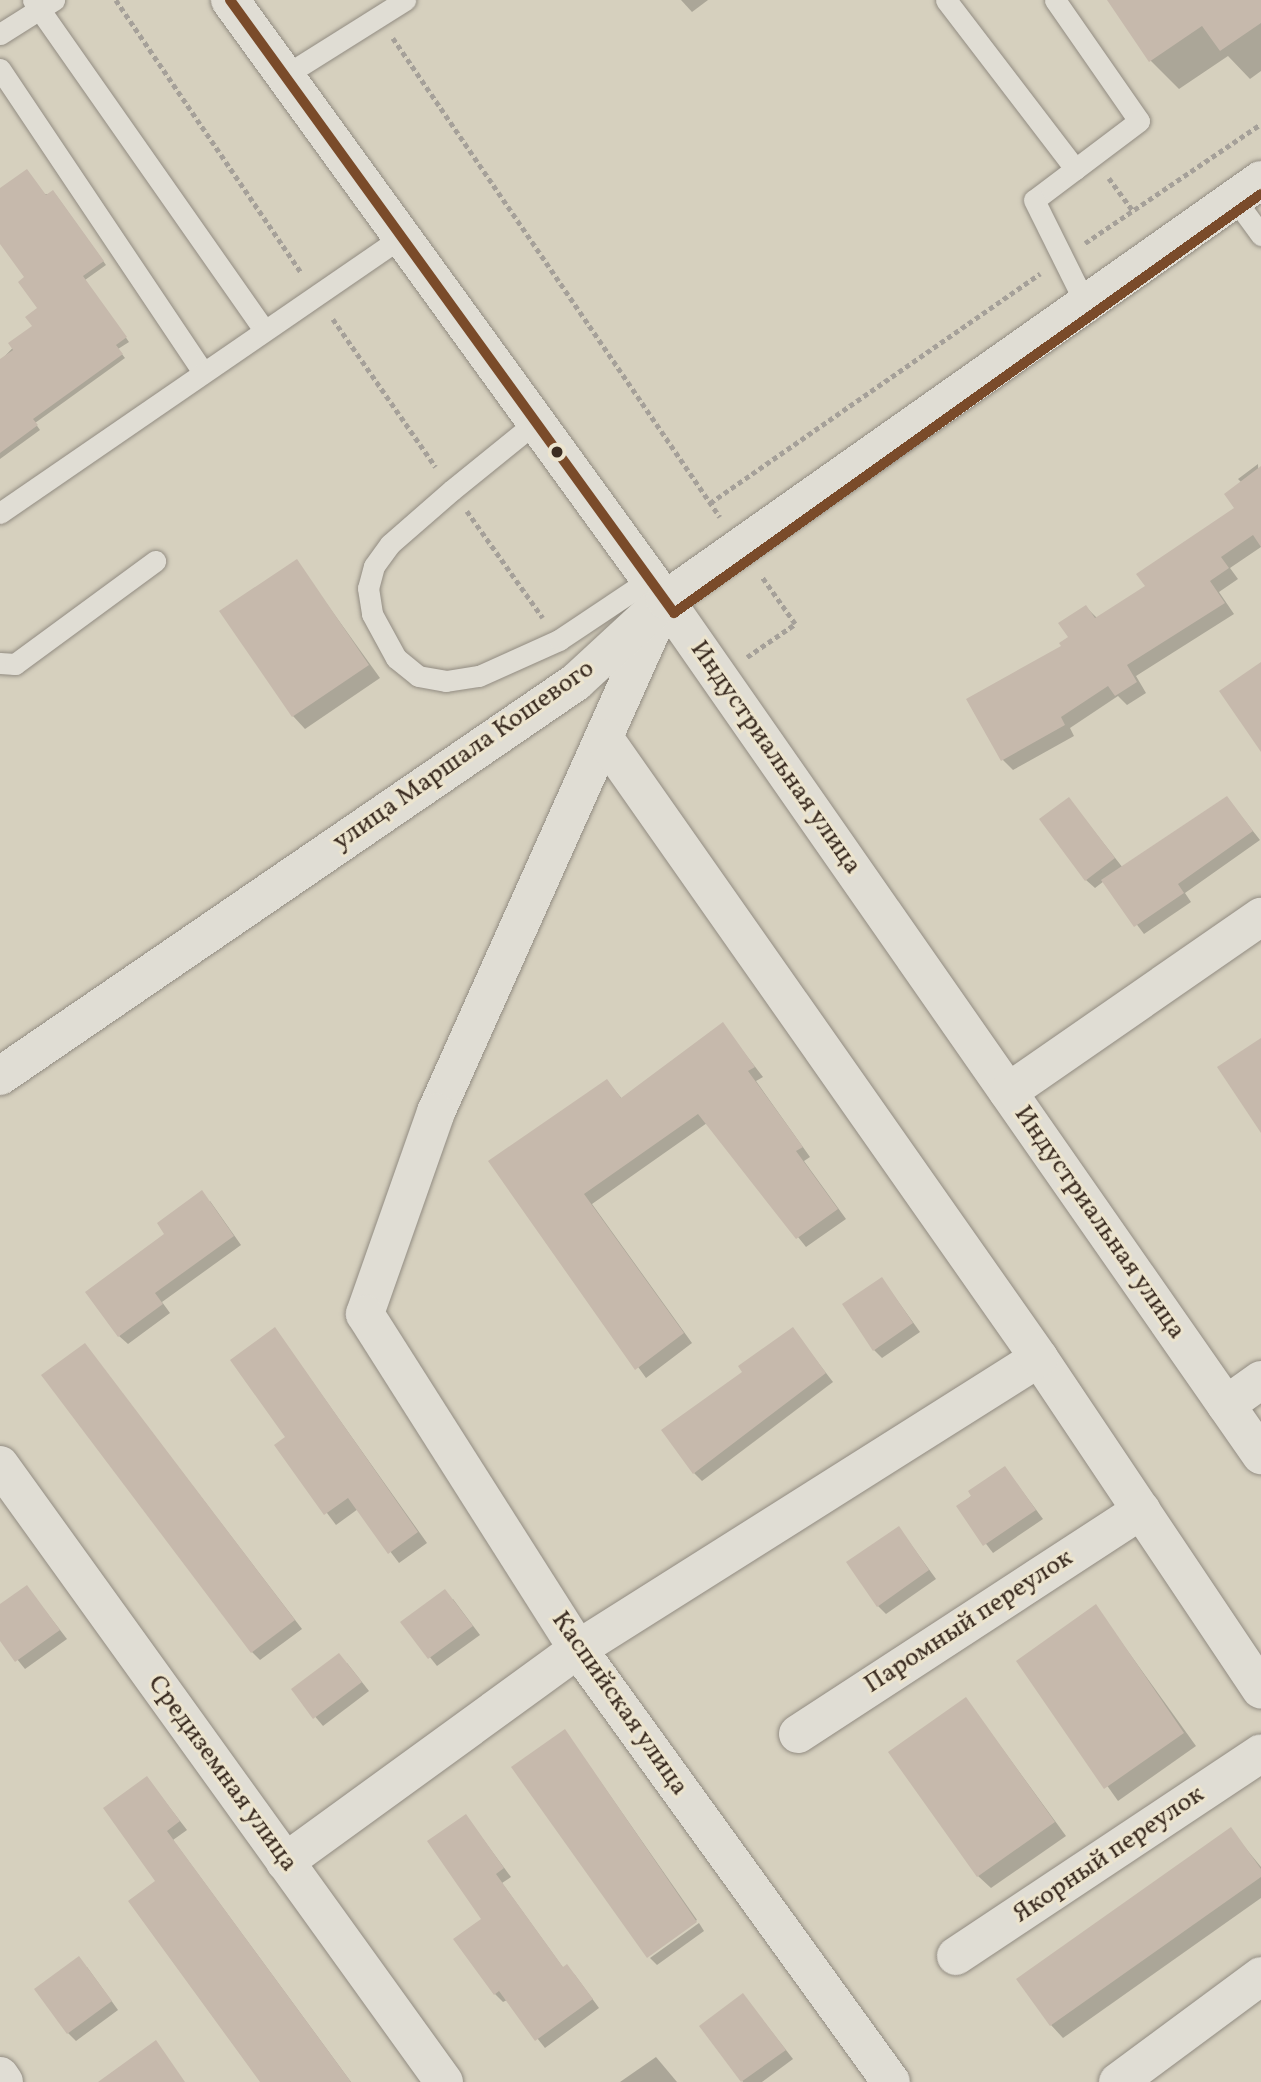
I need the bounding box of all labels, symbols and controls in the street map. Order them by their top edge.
unlabelled marker [550,445,564,459]
street label: Индустриальная улица [682,635,868,881]
street label: улица Маршала Кошевого [327,654,601,858]
street label: Индустриальная улица [1006,1100,1192,1346]
street label: Паромный переулок [859,1543,1079,1701]
street label: Каспийская улица [544,1606,694,1802]
street label: Средиземная улица [140,1669,304,1879]
street label: Якорный переулок [1008,1780,1210,1930]

